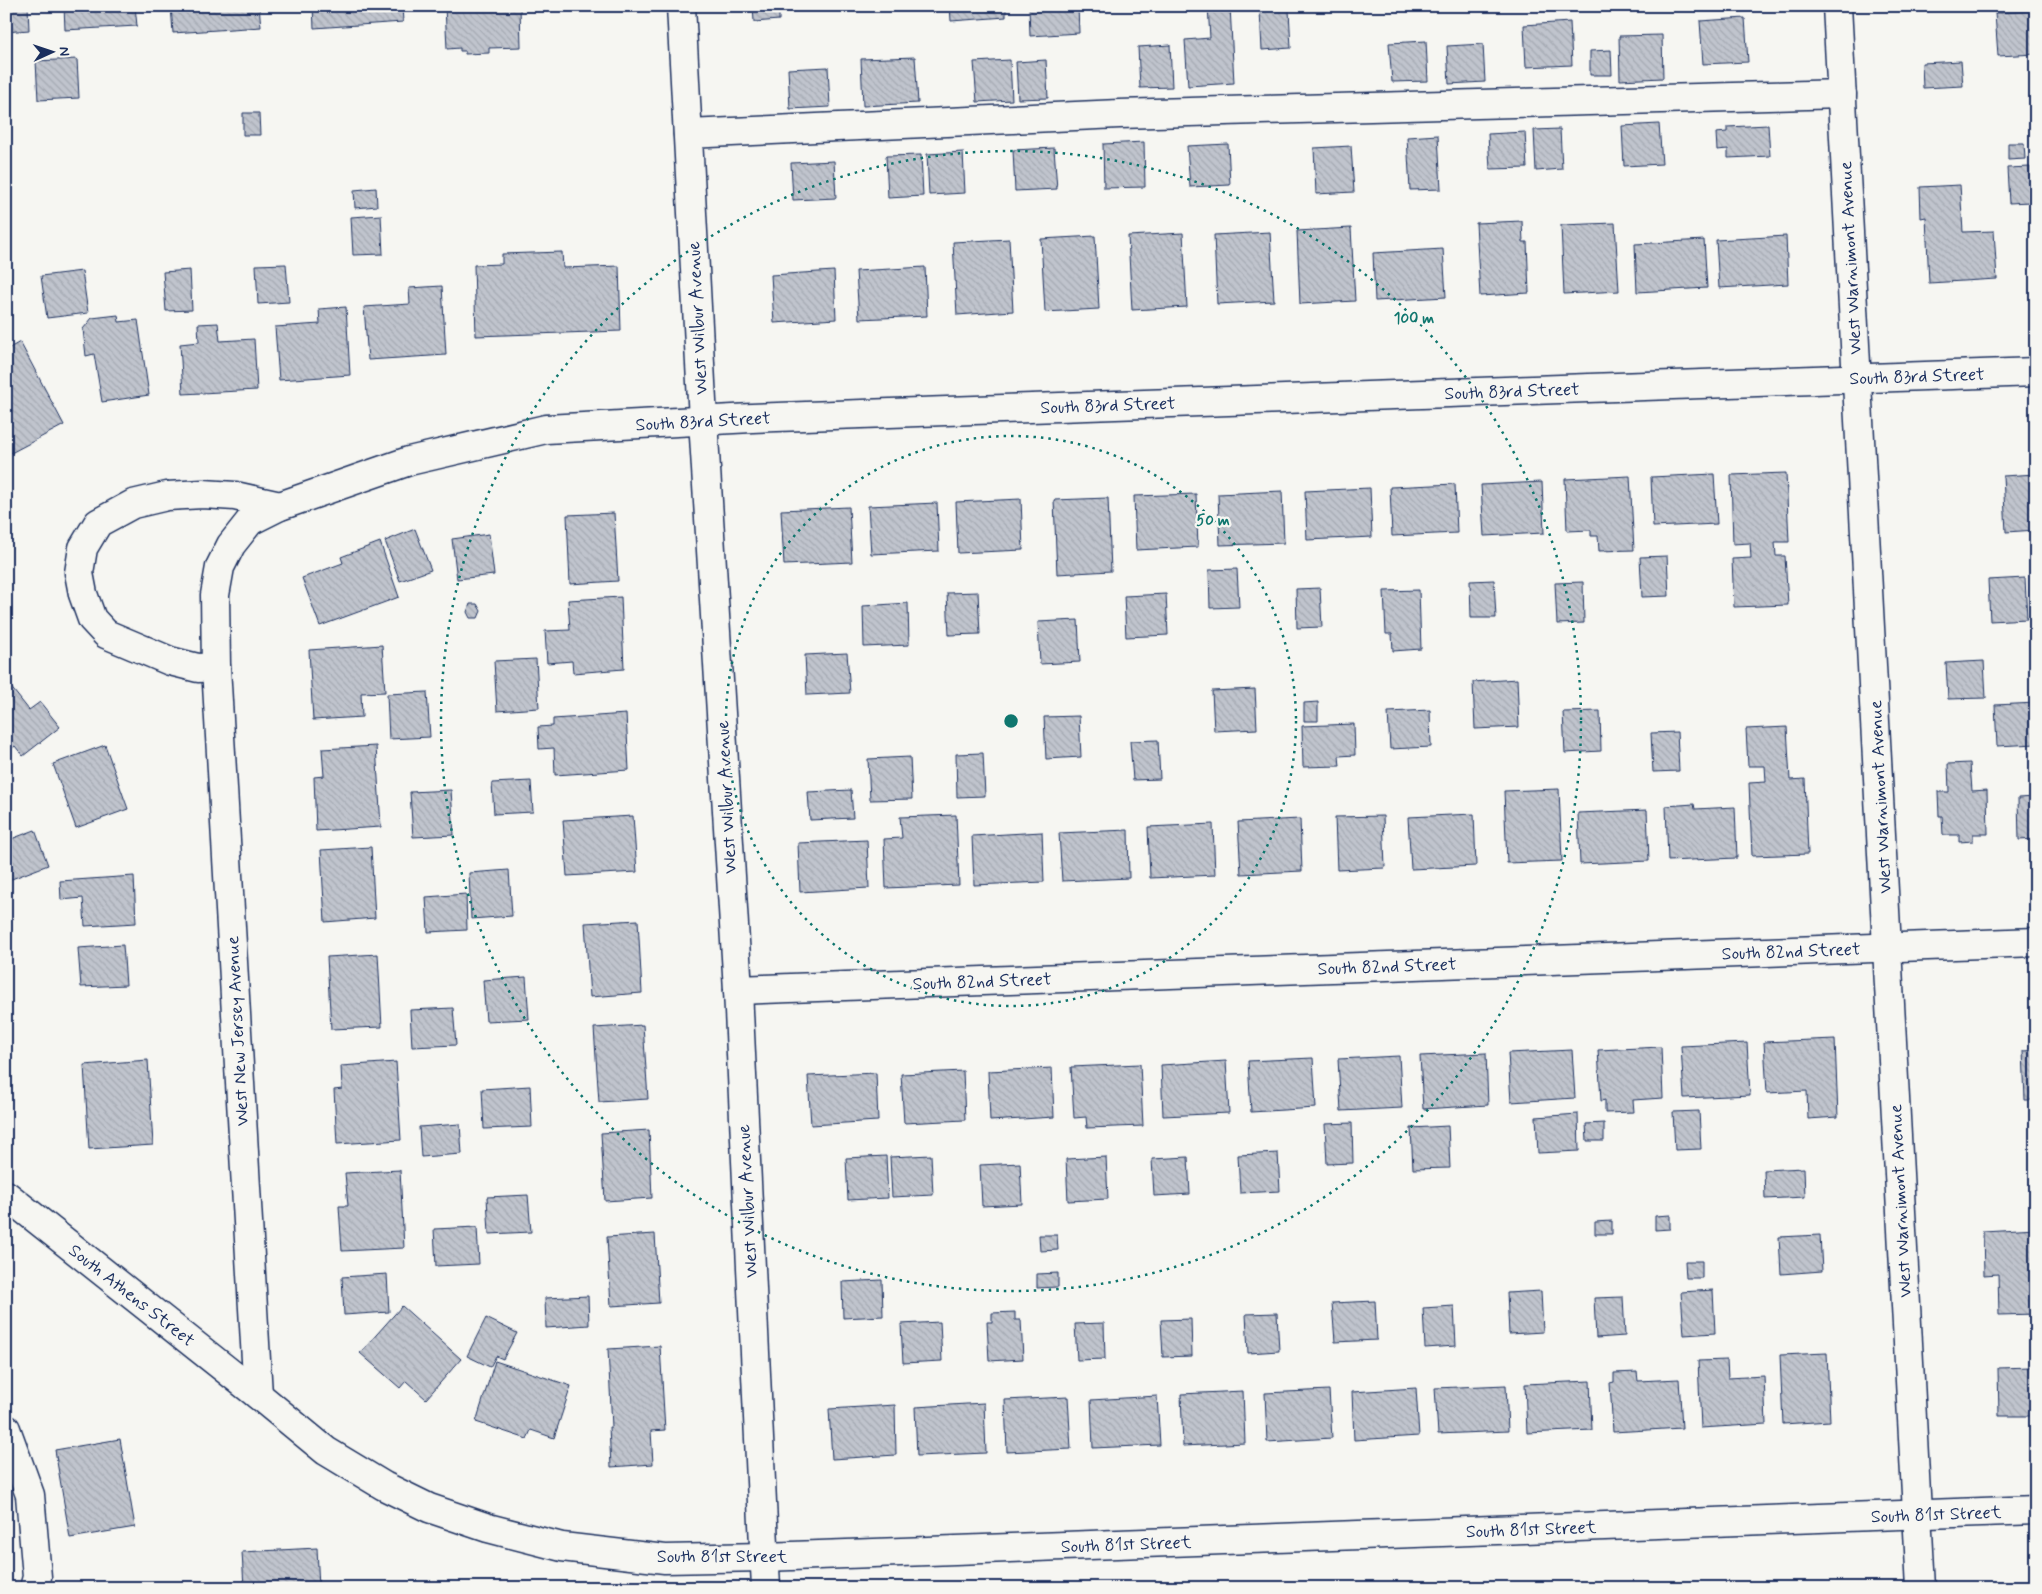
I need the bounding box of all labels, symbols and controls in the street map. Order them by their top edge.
north arrow [28,28,78,78]
text: N [55,46,73,57]
street label: West Warnimont Avenue [1834,161,1868,355]
street label: West Wilbur Avenue [682,241,714,395]
text: 100 m [1394,309,1434,329]
street label: South 83rd Street [1849,363,1985,391]
street label: South 83rd Street [1444,378,1580,406]
street label: South 83rd Street [1040,392,1176,420]
street label: South 83rd Street [635,406,771,438]
text: 50 m [1196,511,1230,531]
street label: West Warnimont Avenue [1864,700,1898,894]
centre of rings [1002,712,1020,730]
street label: West Wilbur Avenue [711,720,743,874]
street label: West New Jersey Avenue [221,935,255,1127]
street label: South 82nd Street [1721,938,1861,966]
street label: South 82nd Street [1317,953,1457,981]
street label: South 82nd Street [912,968,1052,996]
street label: West Warnimont Avenue [1884,1104,1918,1298]
street label: West Wilbur Avenue [732,1124,764,1278]
street label: South Athens Street [63,1239,200,1353]
street label: South 81st Street [1870,1501,2002,1529]
street label: South 81st Street [1465,1516,1597,1544]
street label: South 81st Street [1060,1531,1192,1559]
street label: South 81st Street [657,1545,788,1569]

